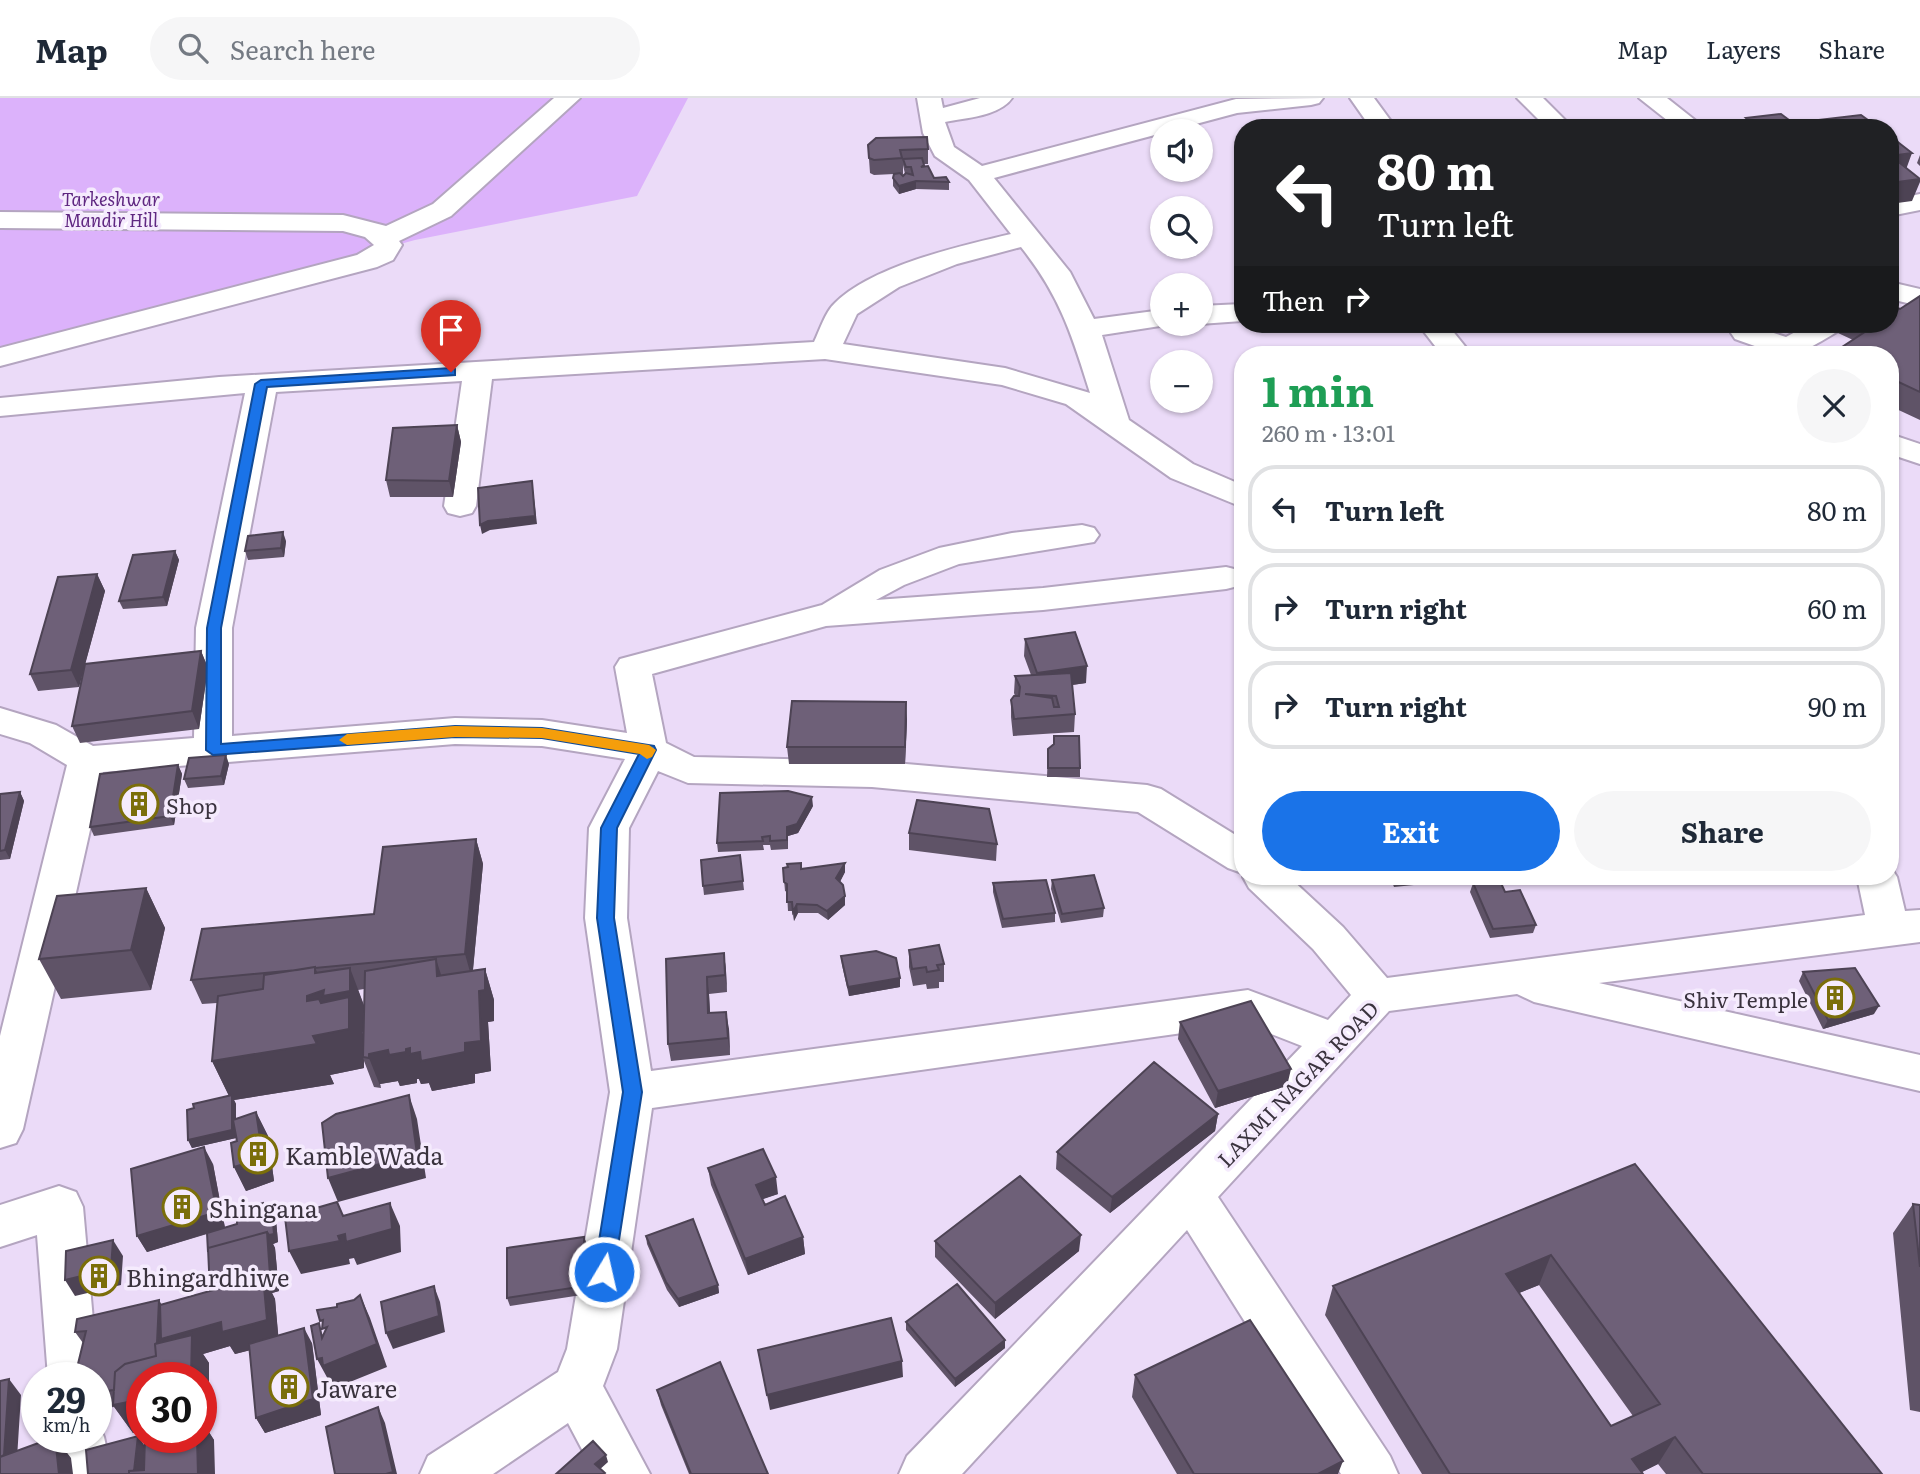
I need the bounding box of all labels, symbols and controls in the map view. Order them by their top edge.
search box [150,17,640,80]
text: Map [35,24,108,73]
icon: search [174,29,212,67]
text: Search here [230,29,376,68]
text: Map [1617,31,1668,66]
text: Layers [1706,31,1780,66]
text: Share [1818,31,1885,66]
map controls [1150,119,1213,413]
button: sound [1150,119,1213,182]
text: 80 m [1377,132,1495,205]
icon: left [1262,147,1353,238]
park label: Tarkeshwar Mandir Hill [62,185,160,233]
button: search [1150,196,1213,259]
text: Turn left [1377,199,1514,247]
button: + [1150,273,1213,336]
text: Then [1262,280,1324,319]
icon: right [1338,280,1376,318]
pin [421,300,481,372]
icon: arrive [432,311,470,349]
button: − [1150,350,1213,413]
text: 1 min [1262,358,1374,420]
button: close [1797,369,1871,443]
text: 260 m · 13:01 [1262,415,1395,449]
icon: left [1266,490,1304,528]
text: Turn left [1325,490,1444,529]
text: 80 m [1807,490,1867,529]
icon: right [1266,588,1304,626]
text: Turn right [1325,588,1467,627]
text: 60 m [1808,588,1867,627]
icon: right [1266,686,1304,724]
text: Turn right [1325,686,1467,725]
text: 90 m [1808,686,1867,725]
building icon: Shop [118,783,160,825]
place label: Shop [166,789,217,820]
button: Exit [1262,791,1560,871]
button: Share [1574,791,1871,871]
building icon: Shiv Temple [1814,977,1856,1019]
place label: Shiv Temple [1683,983,1808,1014]
street label: LAXMI NAGAR ROAD [1209,993,1385,1173]
building icon: Kamble Wada [237,1133,279,1175]
place label: Kamble Wada [285,1137,444,1172]
building icon: Shingana [161,1186,203,1228]
place label: Shingana [209,1190,318,1225]
position arrow [567,1235,641,1309]
building icon: Bhingardhiwe [78,1255,120,1297]
place label: Bhingardhiwe [126,1259,289,1294]
speed limit sign: 30 [126,1362,217,1453]
building icon: Jaware [268,1366,310,1408]
place label: Jaware [316,1370,397,1405]
text: 29 [47,1372,86,1424]
text: km/h [43,1411,90,1438]

